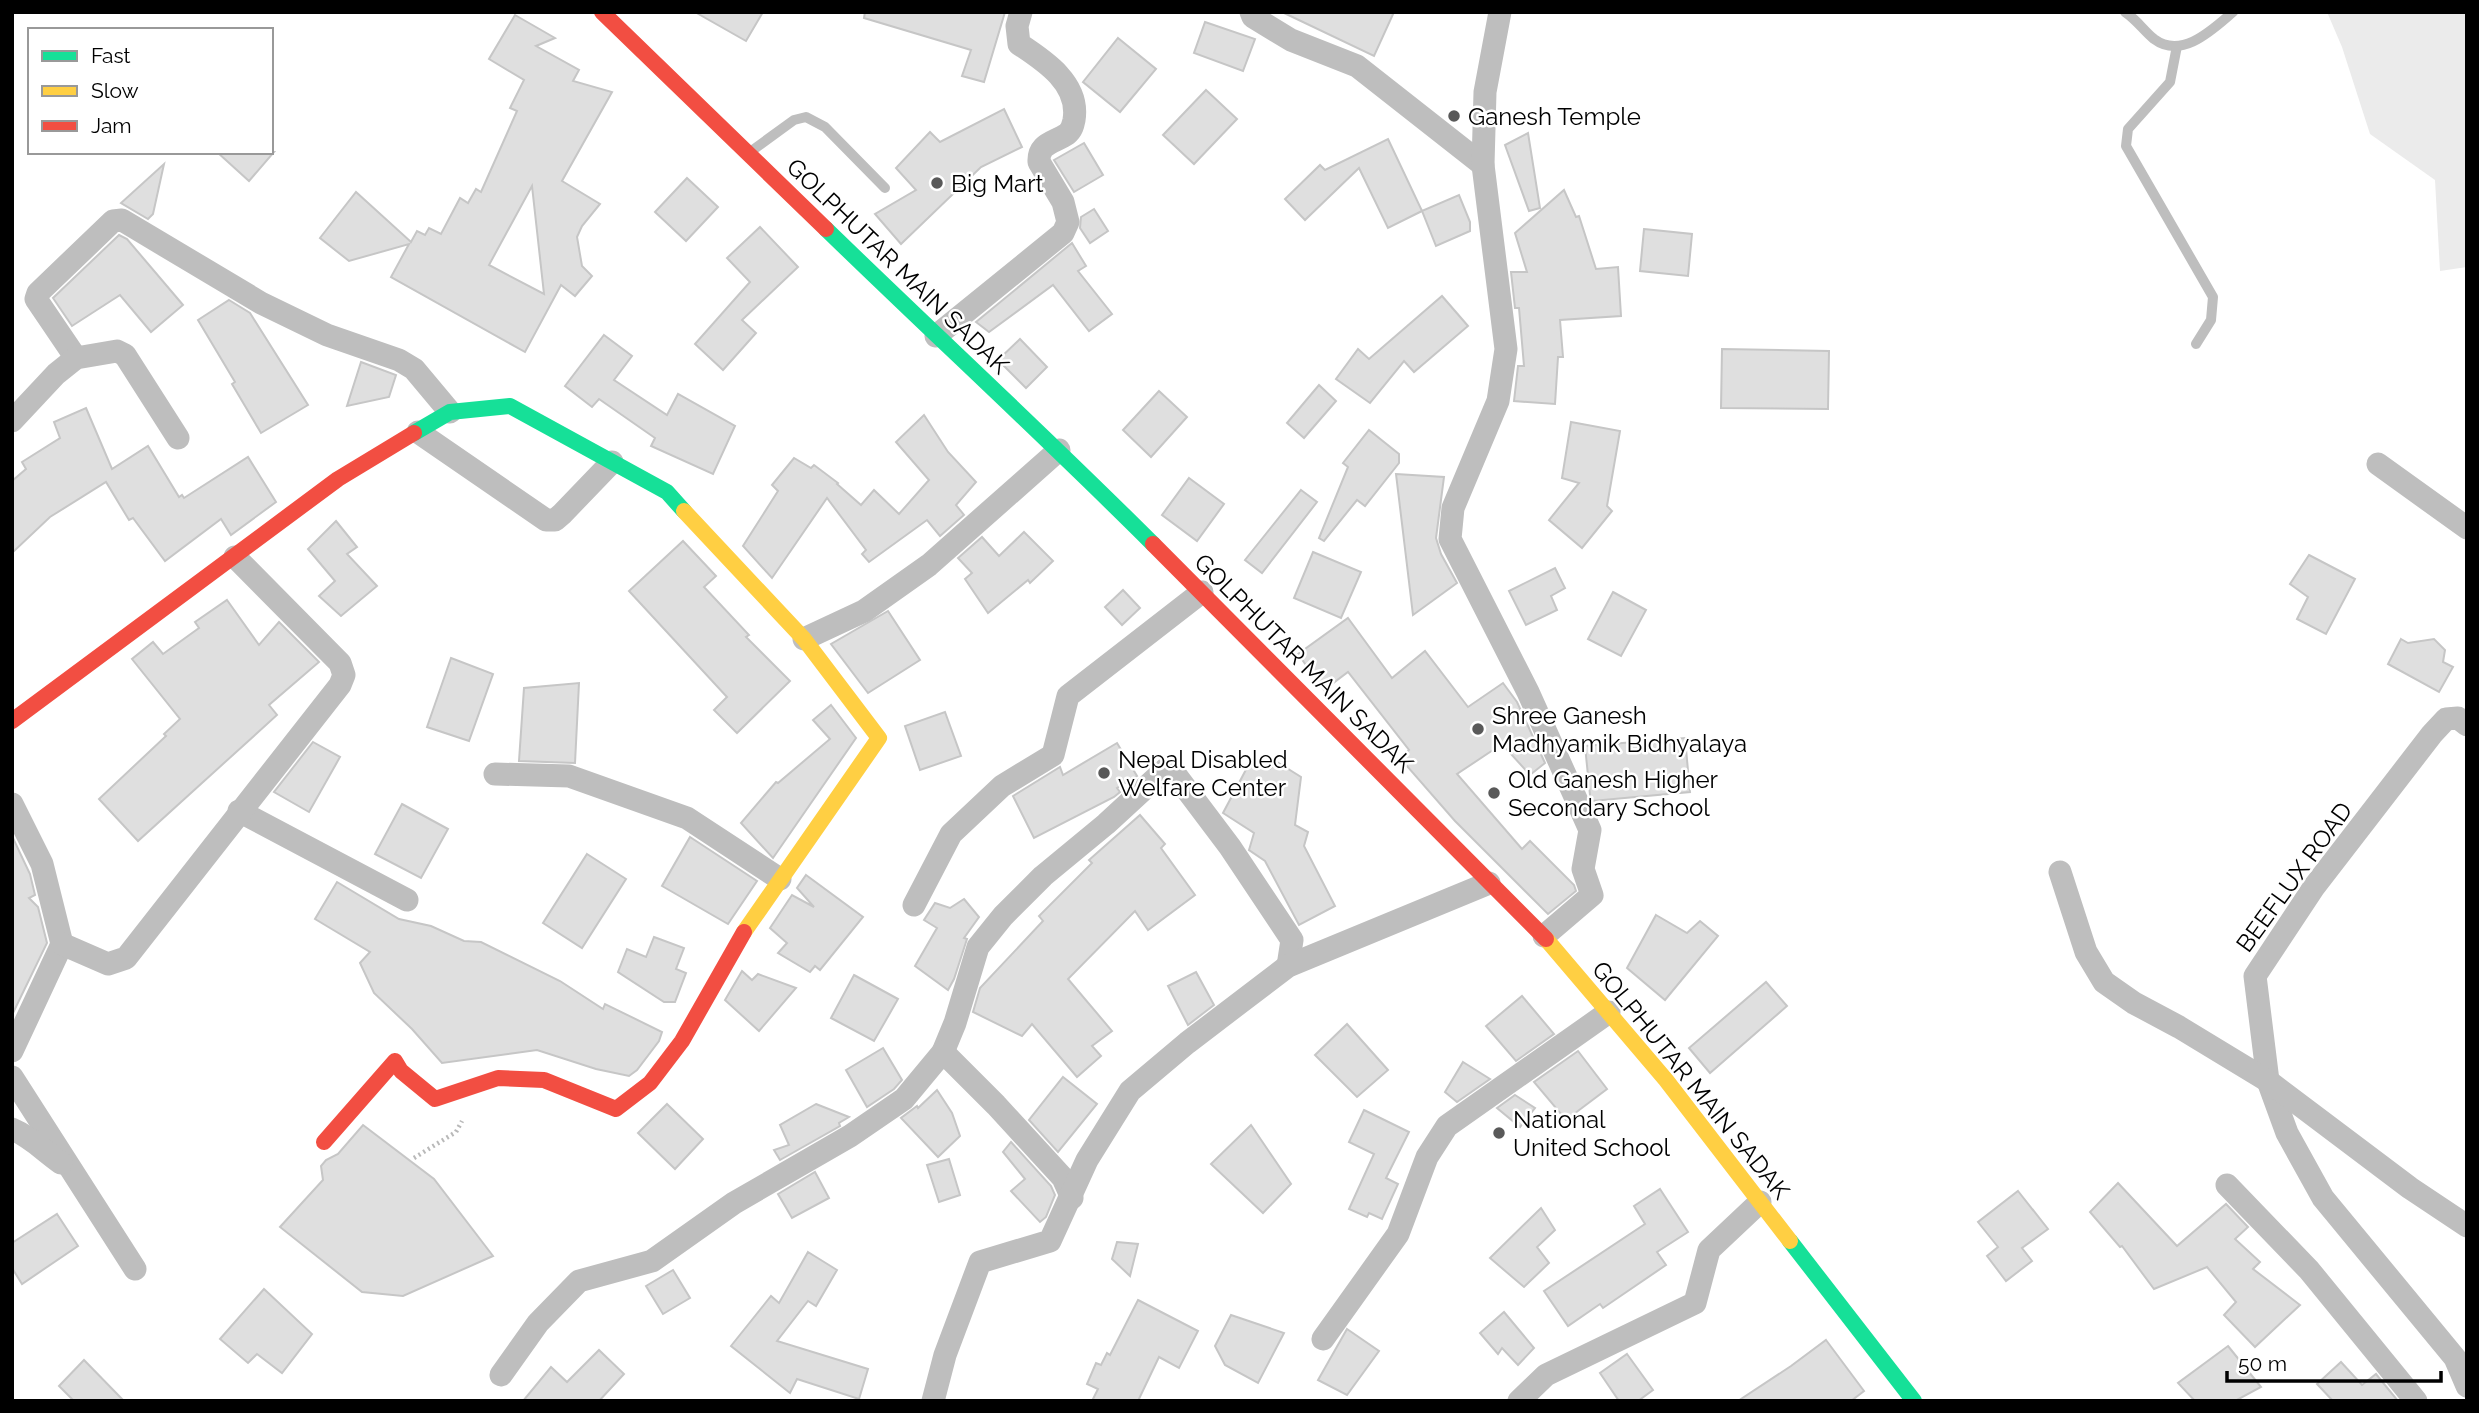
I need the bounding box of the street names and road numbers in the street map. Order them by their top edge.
street label: GOLPHUTAR MAIN SADAK [781,152,1015,380]
street label: GOLPHUTAR MAIN SADAK [1189,548,1420,779]
street label: BEEFLUX ROAD [2230,796,2358,958]
street label: GOLPHUTAR MAIN SADAK [1586,955,1796,1205]

